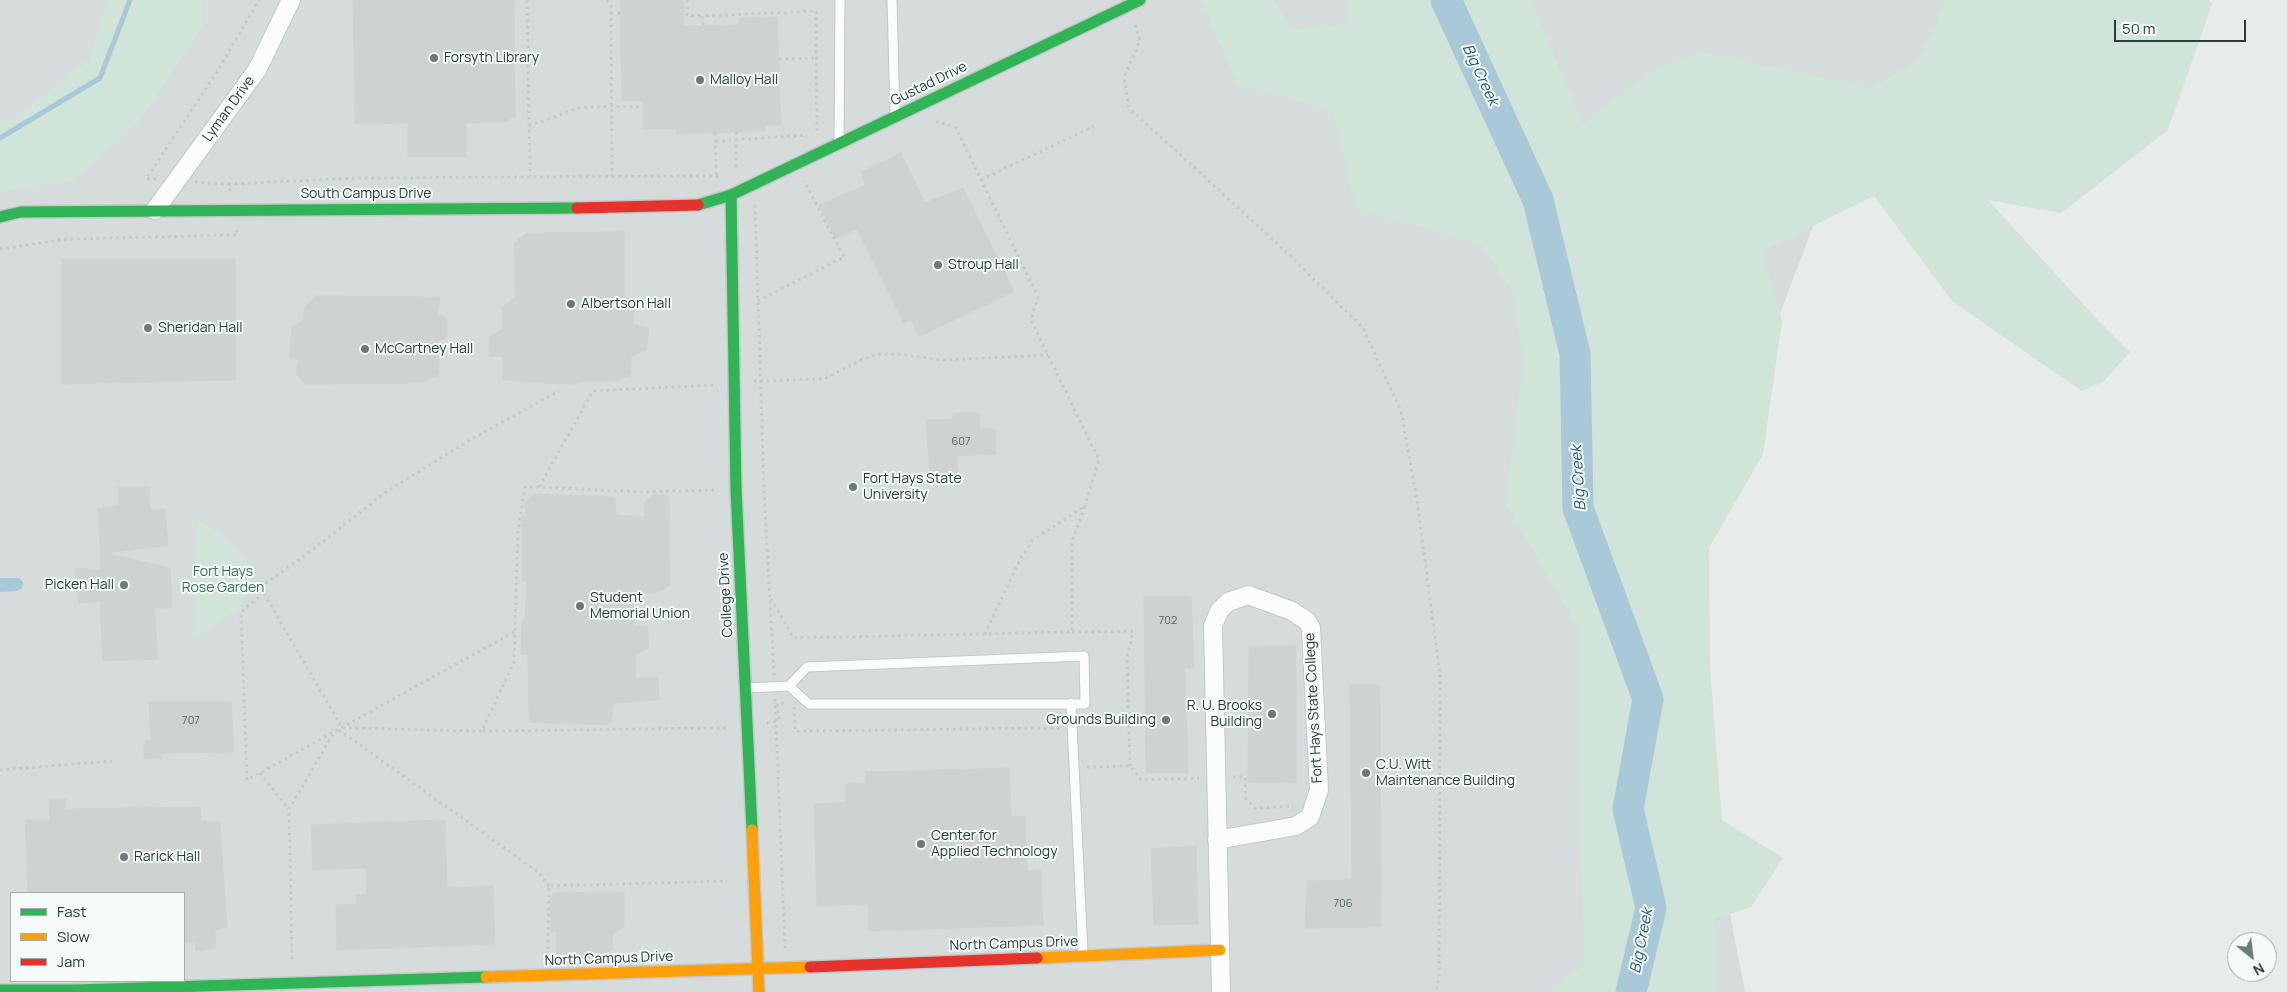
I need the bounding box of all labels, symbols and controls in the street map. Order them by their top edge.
scale bar [2117,10,2250,42]
text: 50 m [2122,18,2156,39]
water label: Big Creek [1458,41,1502,109]
place label: Forsyth Library [444,50,539,66]
marker: Forsyth Library [428,52,440,64]
street label: Gustad Drive [888,58,970,110]
place label: Malloy Hall [710,72,778,88]
street label: Lyman Drive [199,73,259,145]
marker: Malloy Hall [694,74,706,86]
street label: South Campus Drive [300,186,432,202]
place label: Stroup Hall [948,257,1019,273]
marker: Stroup Hall [932,259,944,271]
place label: Albertson Hall [581,296,671,312]
marker: Albertson Hall [565,298,577,310]
place label: Sheridan Hall [158,320,243,336]
marker: Sheridan Hall [142,322,154,334]
place label: McCartney Hall [375,341,473,357]
marker: McCartney Hall [359,343,371,355]
house number: 607 [951,435,971,449]
water label: Big Creek [1568,445,1590,511]
place label: Fort Hays State University [863,471,962,504]
marker: Fort Hays State University [847,481,859,493]
street label: College Drive [715,552,737,638]
park label: Fort Hays Rose Garden [182,564,264,596]
place label: Picken Hall [45,577,114,593]
marker: Picken Hall [118,579,130,591]
place label: Student Memorial Union [590,590,690,622]
marker: Student Memorial Union [574,600,586,612]
house number: 702 [1159,614,1177,628]
street label: Fort Hays State College [1302,632,1326,784]
place label: R. U. Brooks Building [1187,698,1262,730]
marker: R. U. Brooks Building [1266,708,1278,720]
place label: Grounds Building [1046,712,1156,728]
house number: 707 [182,714,200,728]
marker: Grounds Building [1160,714,1172,726]
place label: C.U. Witt Maintenance Building [1376,757,1515,790]
marker: C.U. Witt Maintenance Building [1360,767,1372,779]
place label: Center for Applied Technology [931,828,1058,860]
marker: Center for Applied Technology [915,838,927,850]
place label: Rarick Hall [134,849,200,865]
marker: Rarick Hall [118,851,130,863]
legend [10,892,185,982]
house number: 706 [1333,897,1353,911]
text: Fast [57,901,86,922]
water label: Big Creek [1627,907,1657,975]
text: Slow [57,926,90,947]
north arrow [2227,932,2277,982]
street label: North Campus Drive [949,933,1079,955]
street label: North Campus Drive [544,948,674,970]
text: Jam [57,951,85,972]
text: N [2250,959,2268,980]

